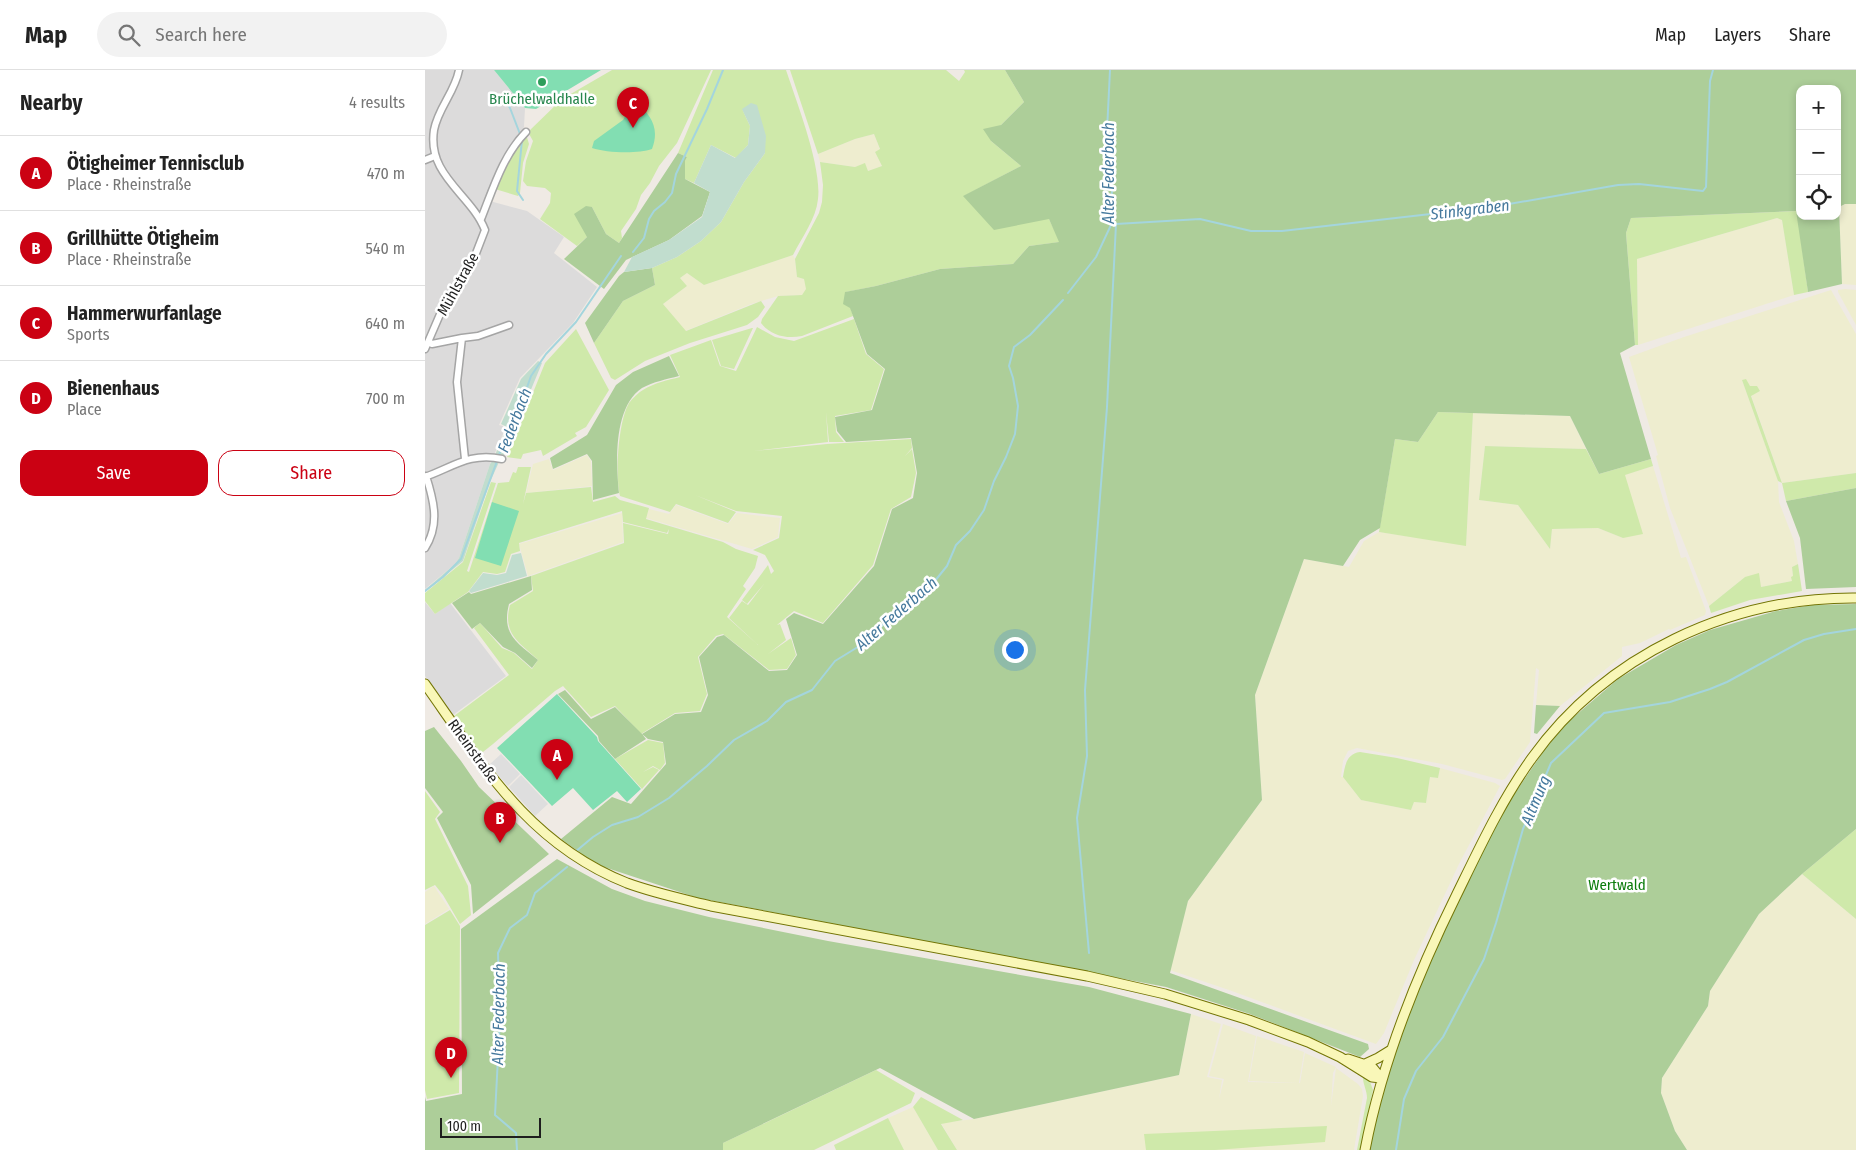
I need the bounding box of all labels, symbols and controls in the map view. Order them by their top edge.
search box [97,12,447,57]
text: Map [25,21,67,49]
icon: search [115,21,143,49]
text: Search here [155,23,247,46]
text: Map [1655,24,1686,46]
text: Layers [1714,24,1761,46]
text: Share [1789,24,1831,46]
marker: Brüchelwaldhalle [536,76,548,88]
map controls [1796,85,1841,220]
button: + [1796,85,1841,130]
pin: C [617,87,649,128]
text: Nearby [20,90,82,116]
place label: Brüchelwaldhalle [489,90,595,108]
text: 4 results [349,93,405,112]
water label: Alter Federbach [1099,122,1118,225]
button: − [1796,130,1841,175]
text: Ötigheimer Tennisclub [67,152,244,175]
text: A [32,164,40,183]
text: 470 m [367,164,405,183]
text: Place · Rheinstraße [67,175,192,194]
button: locate [1796,175,1841,220]
water label: Stinkgraben [1428,195,1511,224]
text: Grillhütte Ötigheim [67,227,219,250]
text: B [32,239,40,258]
text: 540 m [366,239,405,258]
street label: Mühlstraße [433,249,483,319]
text: Place · Rheinstraße [67,250,192,269]
text: Hammerwurfanlage [67,302,222,325]
text: C [32,314,40,333]
text: 640 m [365,314,405,333]
text: Sports [67,325,110,344]
text: Bienenhaus [67,377,159,400]
water label: Federbach [494,385,535,455]
text: D [31,389,41,408]
text: 700 m [366,389,405,408]
text: Place [67,400,102,419]
button: Save [20,450,208,496]
button: Share [218,450,405,496]
water label: Alter Federbach [851,573,941,655]
your location [1002,637,1028,663]
street label: Rheinstraße [444,716,502,786]
pin: A [541,739,573,780]
water label: Altmurg [1516,773,1554,829]
pin: B [484,802,516,843]
park label: Wertwald [1588,876,1646,894]
water label: Alter Federbach [488,963,509,1066]
pin: D [435,1037,467,1078]
scale bar [440,1115,541,1138]
text: 100 m [447,1118,481,1135]

